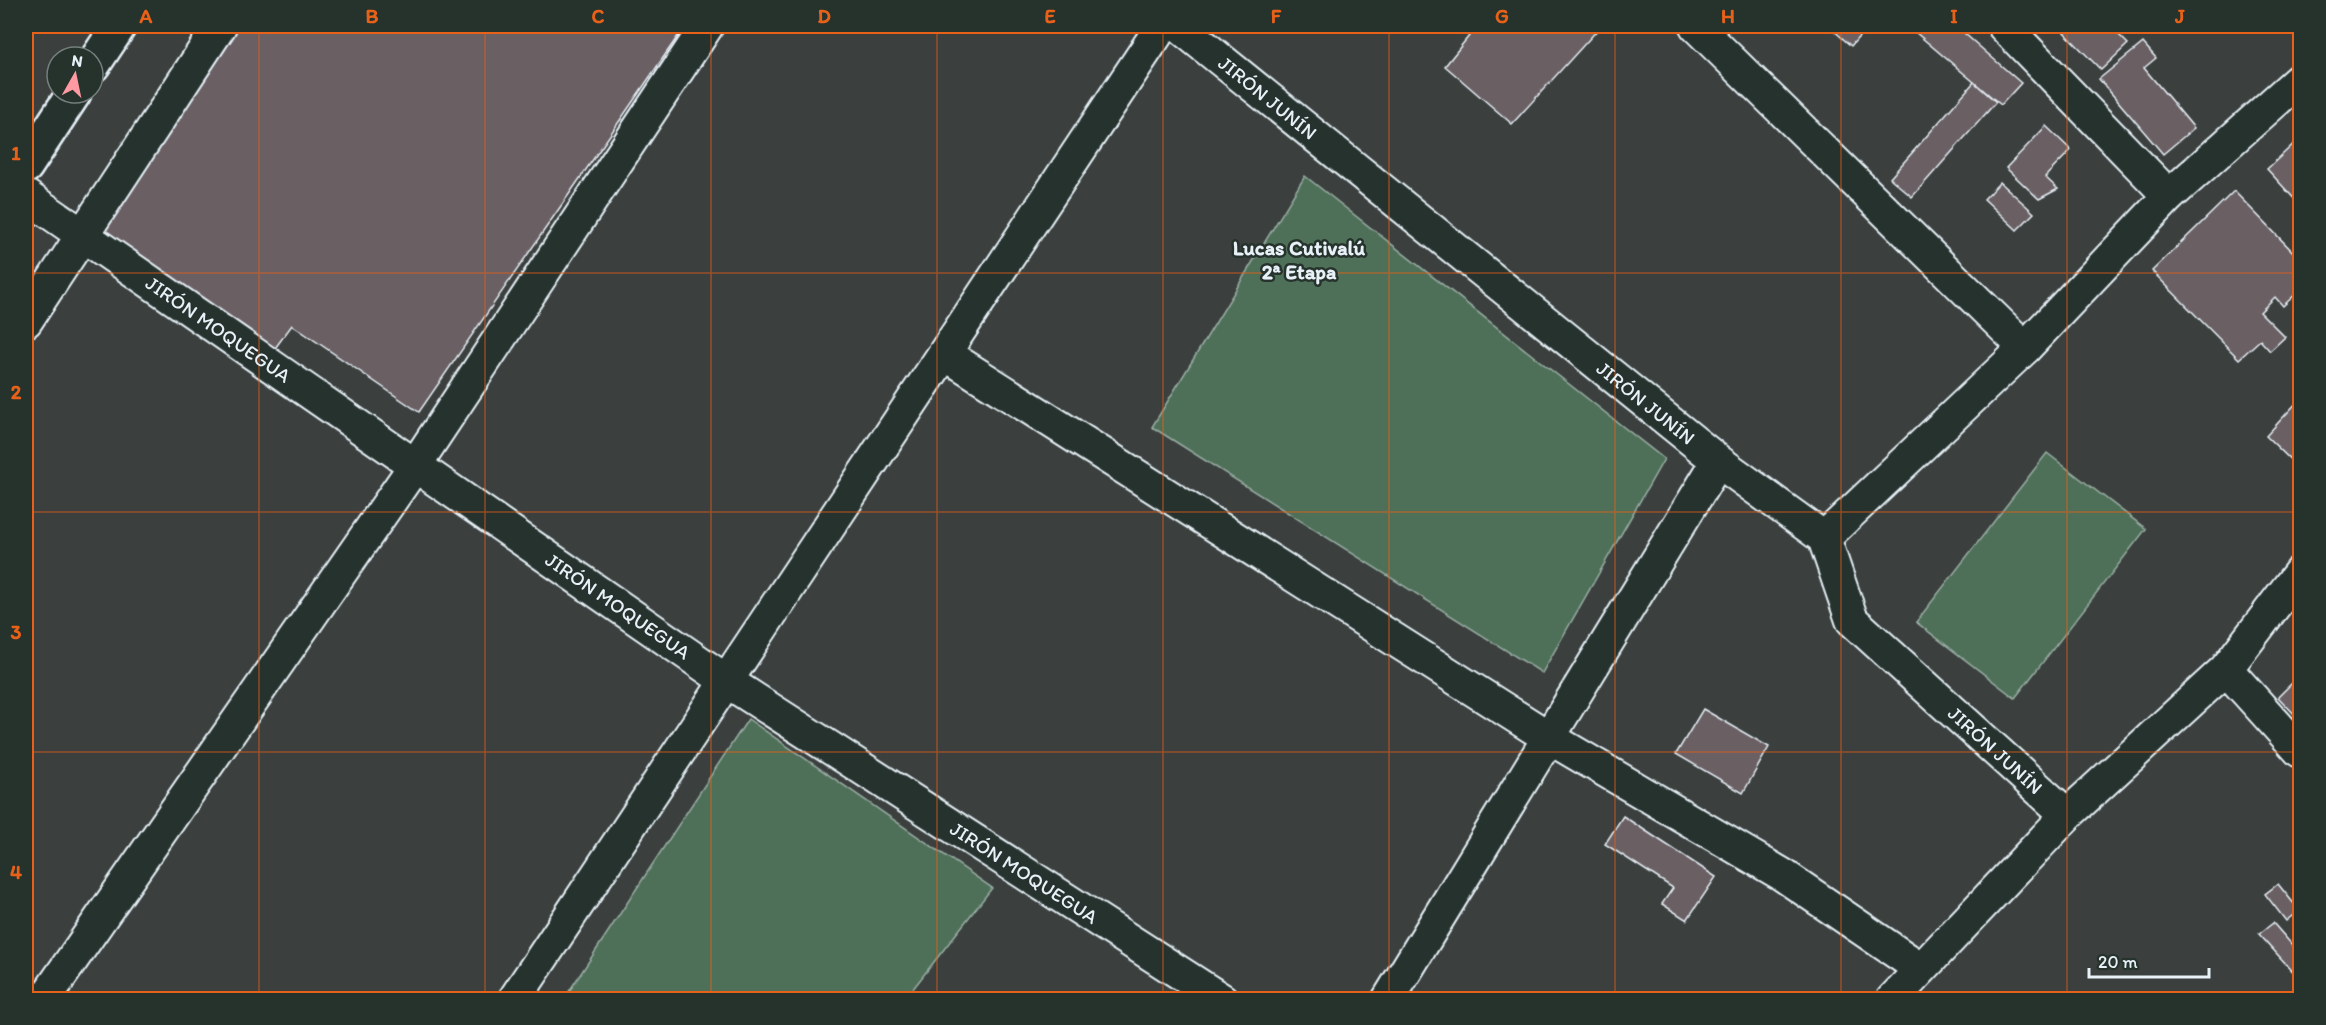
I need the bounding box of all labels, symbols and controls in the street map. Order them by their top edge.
text: A [139,4,153,28]
text: B [366,4,379,28]
text: C [592,4,605,28]
text: D [817,4,831,28]
text: E [1044,4,1056,28]
text: F [1271,4,1282,28]
text: G [1495,4,1509,28]
text: H [1721,4,1735,28]
text: I [1950,4,1958,28]
text: J [2174,4,2185,28]
north arrow [45,45,105,105]
text: N [70,50,84,71]
street label: JIRÓN JUNÍN [1214,51,1322,145]
text: 1 [11,141,21,165]
district label: Lucas Cutivalú 2ª Etapa [1233,235,1366,285]
street label: JIRÓN MOQUEGUA [141,271,296,388]
street label: JIRÓN JUNÍN [1592,356,1700,450]
text: 2 [11,380,22,404]
street label: JIRÓN MOQUEGUA [541,547,695,665]
text: 3 [11,620,22,644]
street label: JIRÓN JUNÍN [1943,701,2048,799]
street label: JIRÓN MOQUEGUA [946,816,1103,929]
text: 4 [10,860,22,884]
scale bar [2089,941,2209,979]
text: 20 m [2098,951,2138,973]

